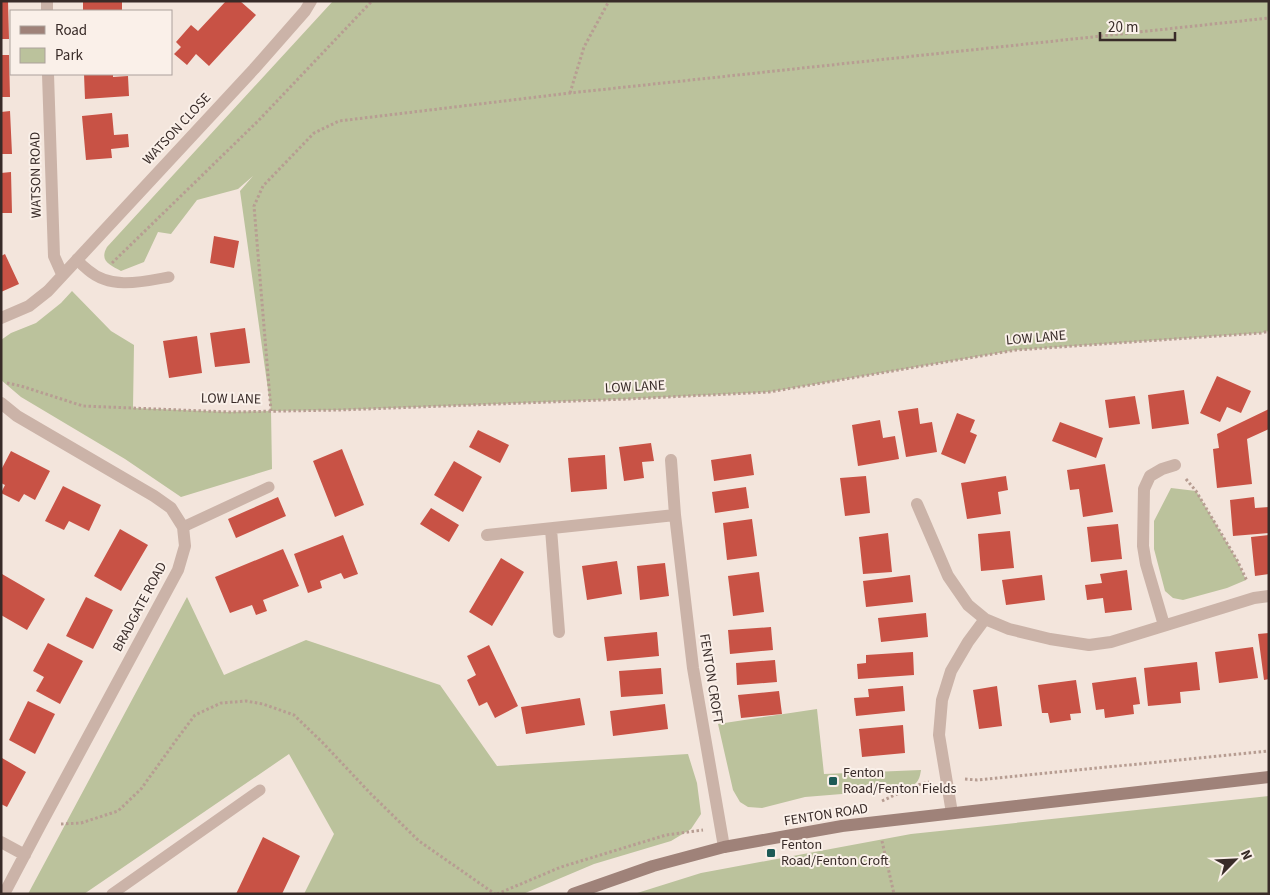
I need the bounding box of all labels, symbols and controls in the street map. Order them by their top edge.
legend [10,10,172,75]
scale bar [1100,10,1175,42]
text: 20 m [1108,17,1138,38]
text: Road [55,20,87,41]
text: Park [55,45,84,66]
street label: WATSON CLOSE [138,89,216,169]
street label: WATSON ROAD [25,131,47,219]
street label: LOW LANE [1005,325,1067,351]
street label: LOW LANE [604,375,666,399]
street label: LOW LANE [201,388,261,410]
street label: BRADGATE ROAD [108,559,172,655]
street label: FENTON CROFT [694,632,728,726]
place label: Fenton Road/Fenton Fields [843,763,957,799]
marker: Fenton Road/Fenton Fields [827,775,839,787]
street label: FENTON ROAD [782,798,870,832]
place label: Fenton Road/Fenton Croft [781,835,889,871]
north arrow [1210,835,1260,885]
marker: Fenton Road/Fenton Croft [765,847,777,859]
text: N [1235,847,1257,863]

